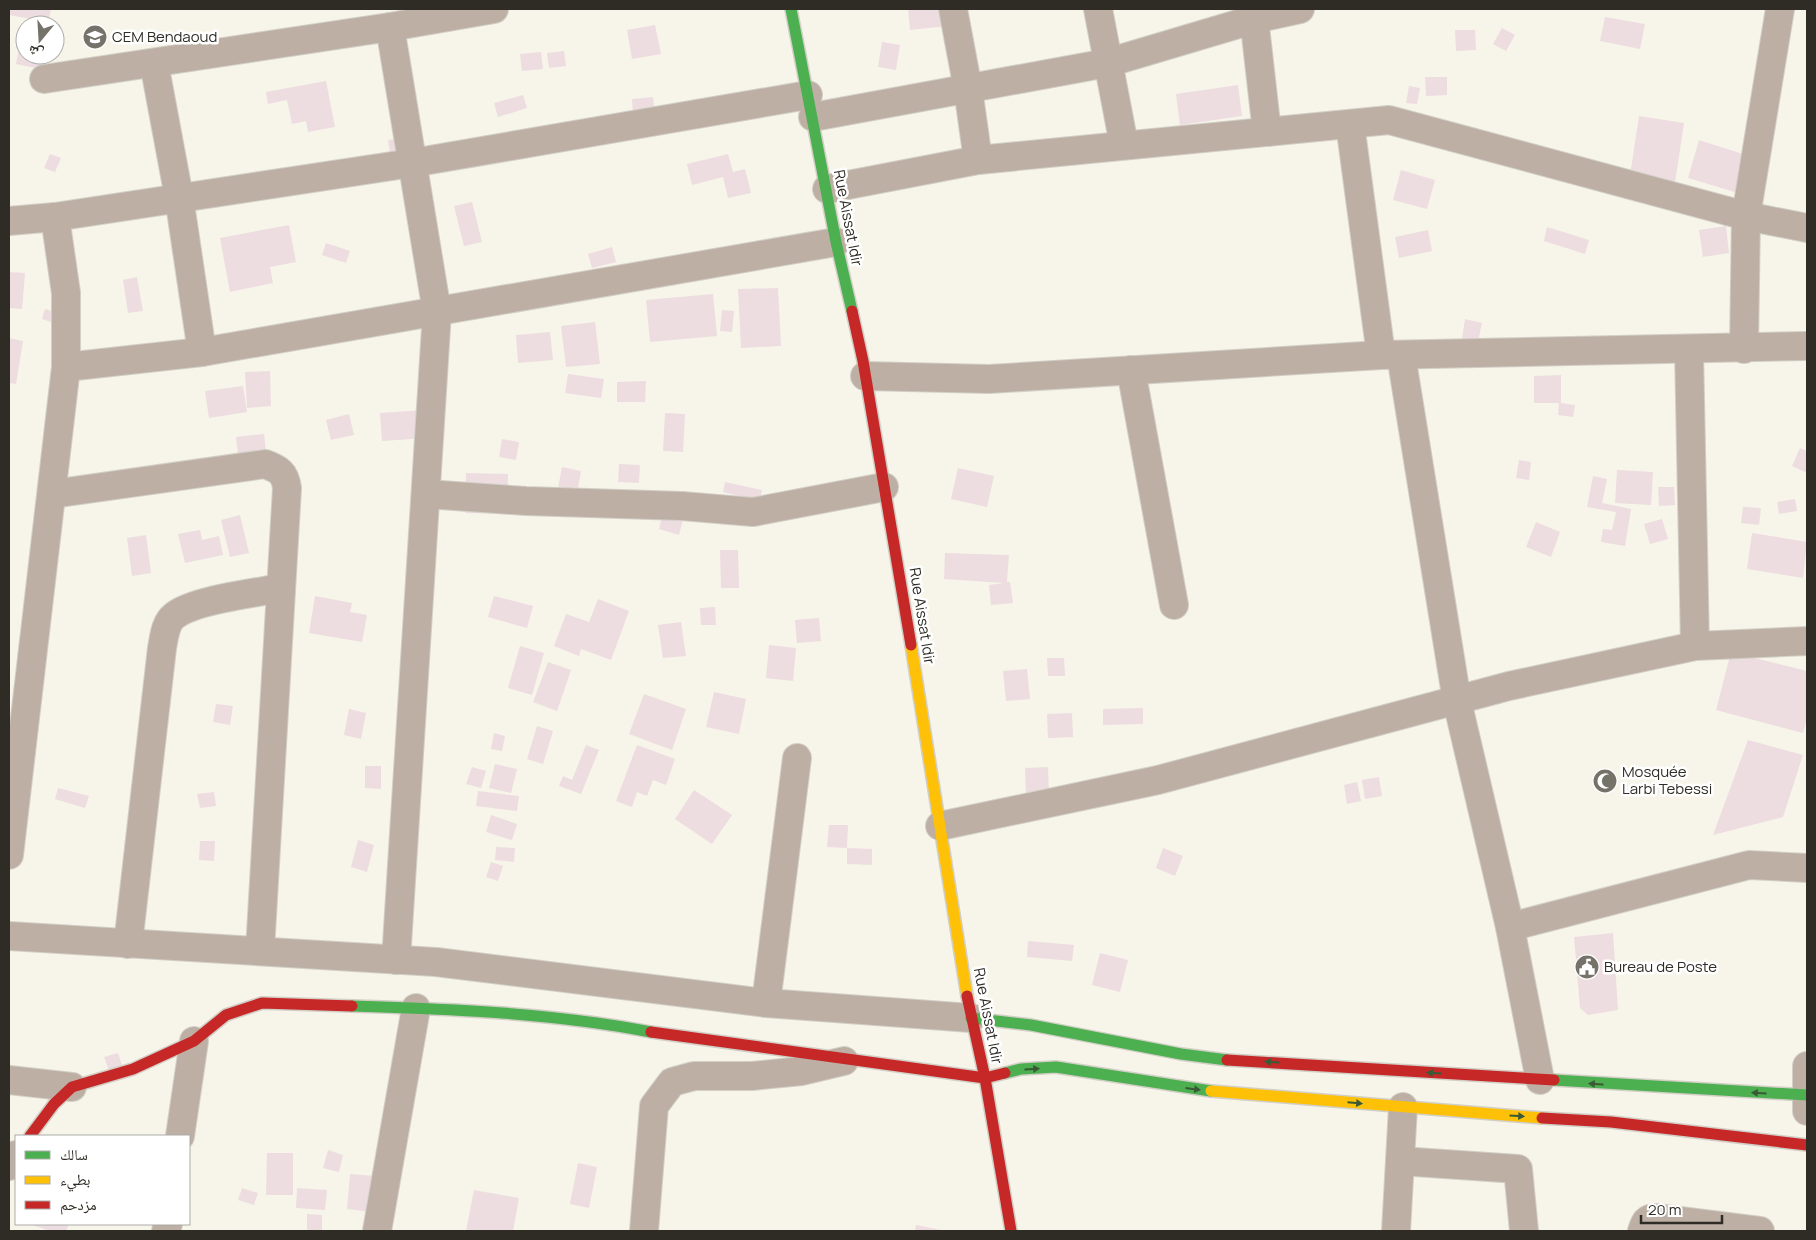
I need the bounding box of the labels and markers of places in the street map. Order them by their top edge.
school or university icon: CEM Bendaoud [82,24,108,50]
place label: CEM Bendaoud [112,26,217,47]
place label: Mosquée Larbi Tebessi [1622,761,1712,799]
mosque icon: Mosquée Larbi Tebessi [1592,768,1618,794]
public building icon: Bureau de Poste [1574,954,1600,980]
place label: Bureau de Poste [1604,956,1717,977]

